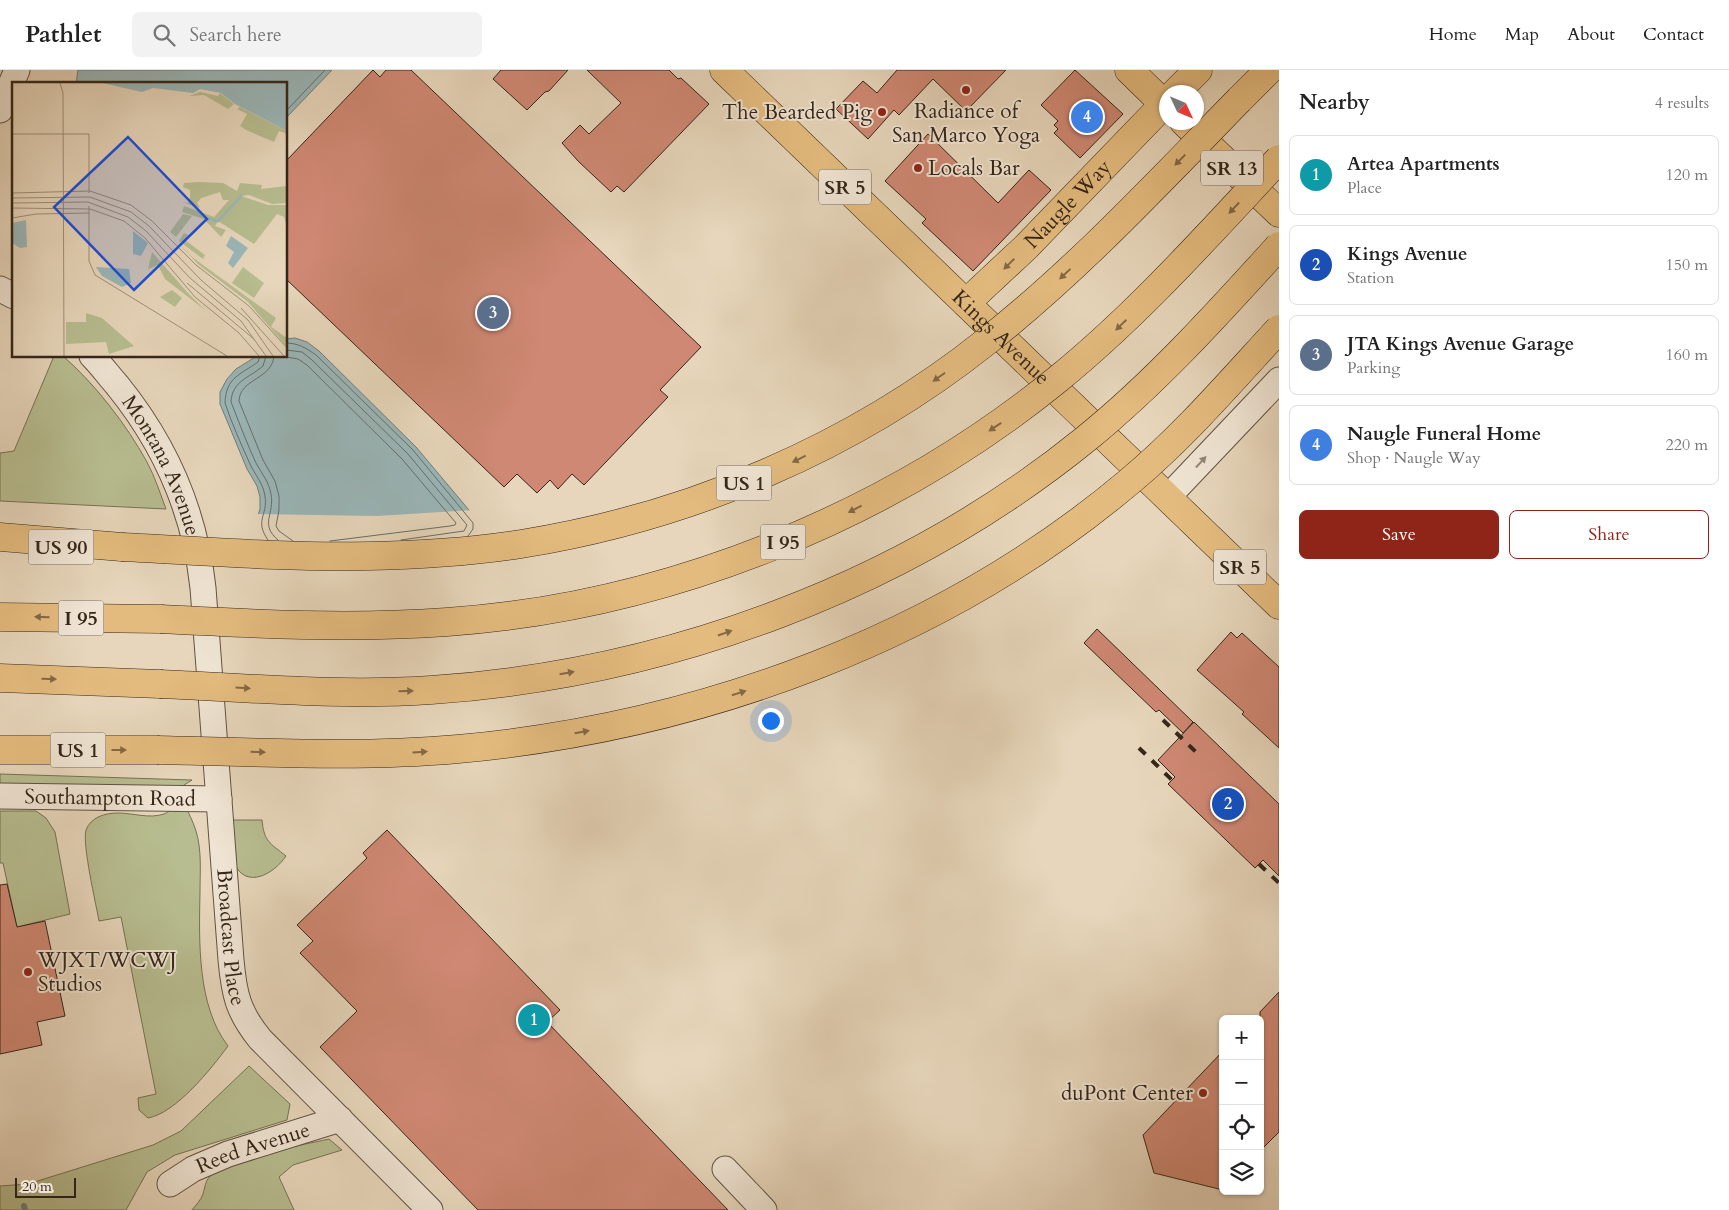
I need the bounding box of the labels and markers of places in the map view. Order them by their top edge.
marker: Radiance of San Marco Yoga [960,84,972,96]
place label: Radiance of San Marco Yoga [892,97,1040,150]
place label: The Bearded Pig [722,98,872,127]
pin: 4 [1071,98,1103,136]
marker: The Bearded Pig [876,106,888,118]
place label: Locals Bar [928,154,1020,183]
marker: Locals Bar [912,162,924,174]
pin: 3 [477,294,509,332]
pin: 2 [1212,785,1244,823]
place label: WJXT/WCWJ Studios [37,946,177,999]
marker: WJXT/WCWJ Studios [22,966,34,978]
pin: 1 [518,1001,550,1039]
place label: duPont Center [1061,1079,1193,1108]
marker: duPont Center [1197,1087,1209,1099]

